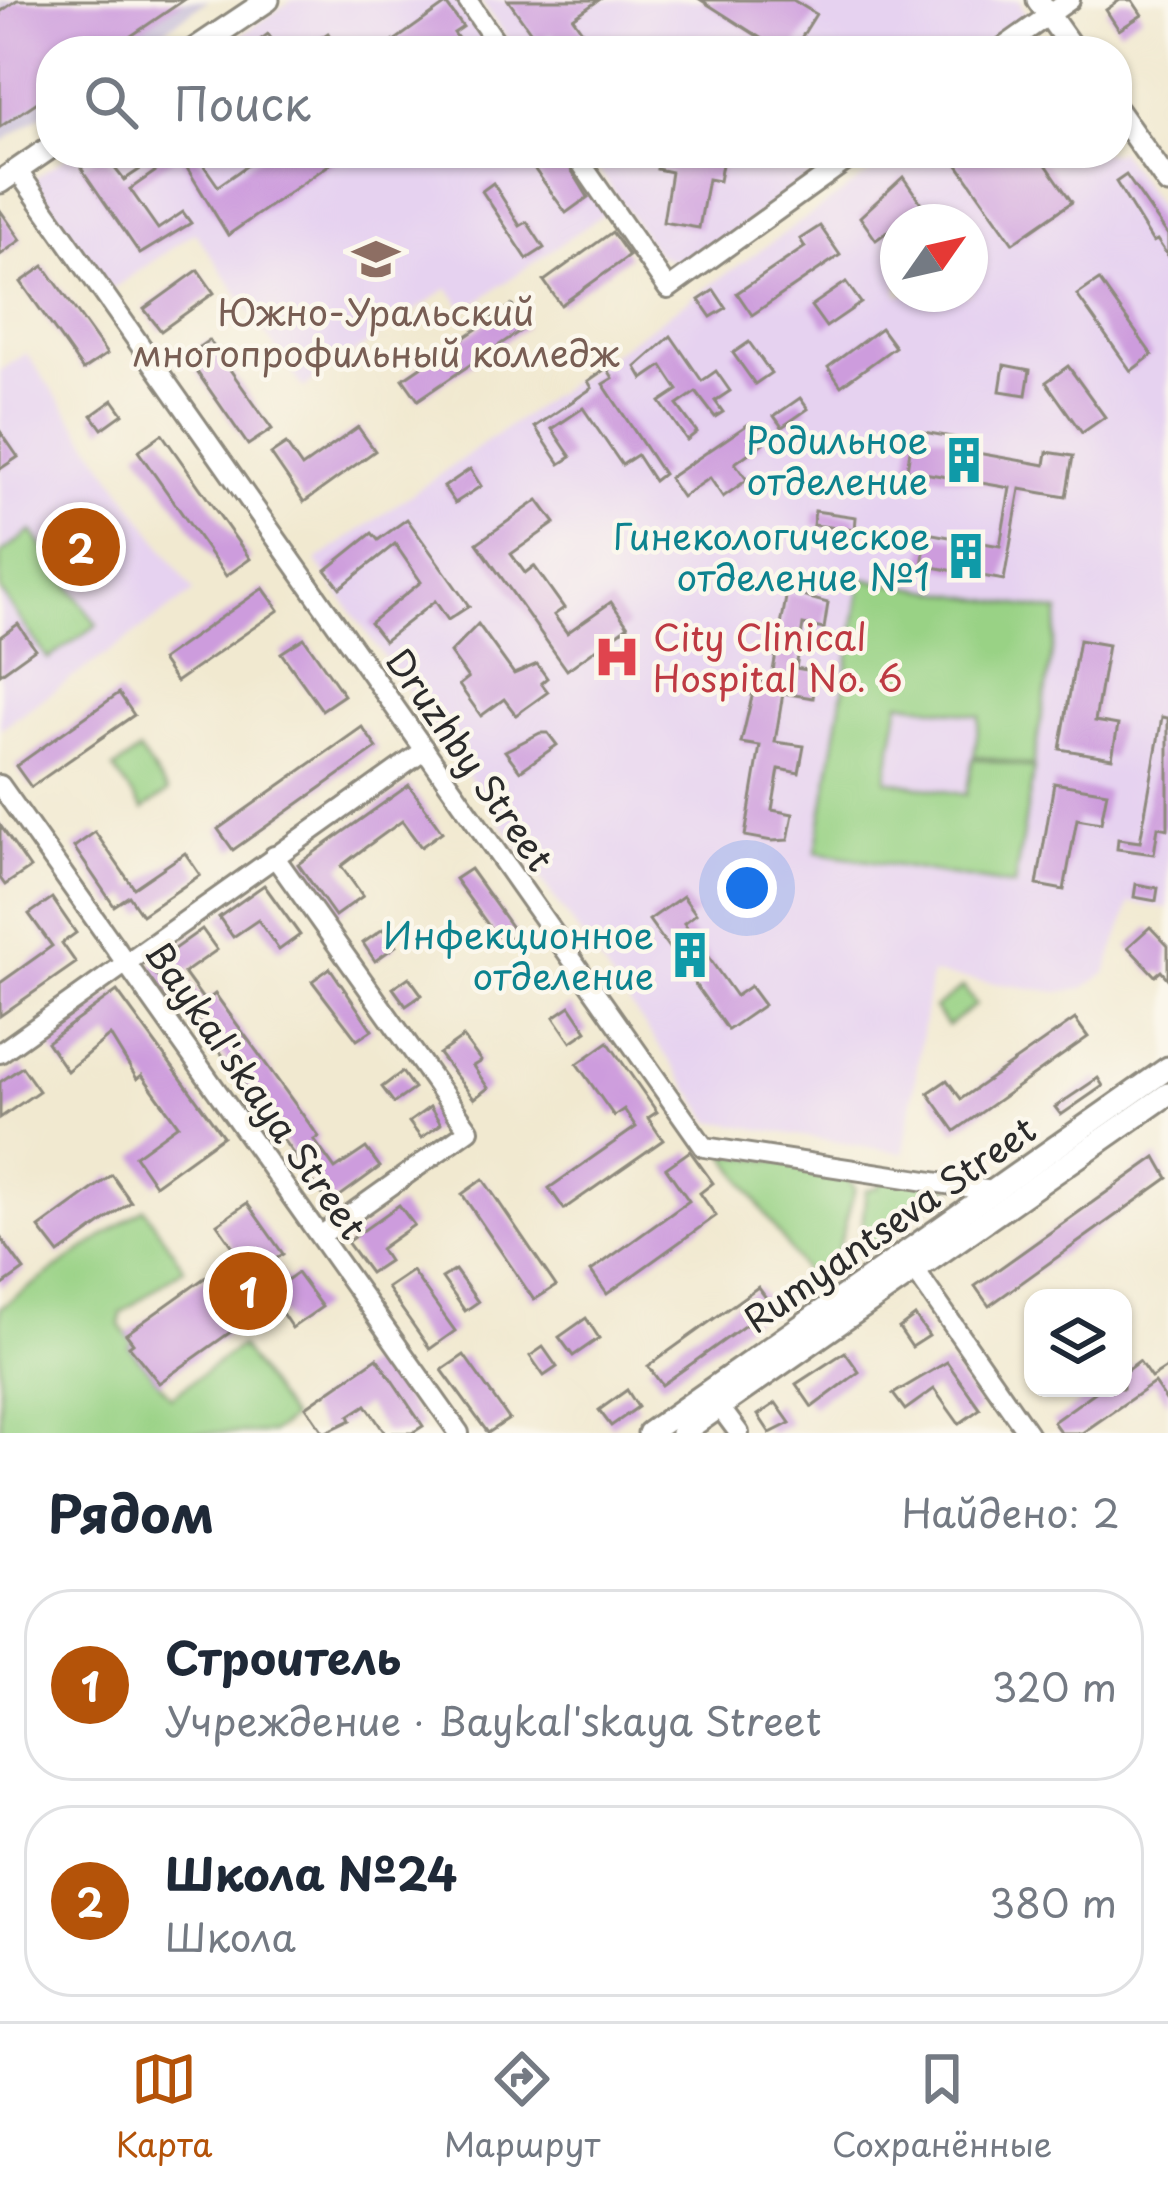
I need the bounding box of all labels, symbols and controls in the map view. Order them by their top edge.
search box [36,36,1132,168]
text: Поиск [174,68,311,136]
icon: search [78,69,144,135]
north arrow [880,204,988,312]
school or university icon: Южно-Уральский многопрофильный колледж [351,234,401,284]
place label: Южно-Уральский многопрофильный колледж [132,284,620,379]
place label: Родильное отделение [746,412,928,507]
building icon: Родильное отделение [939,435,989,485]
pin: 2 [42,502,120,592]
place label: Гинекологическое отделение №1 [613,508,930,603]
building icon: Гинекологическое отделение №1 [941,531,991,581]
place label: City Clinical Hospital No. 6 [653,609,903,704]
hospital icon: City Clinical Hospital No. 6 [592,632,642,682]
street label: Druzhby Street [374,637,568,881]
your location [717,858,777,918]
place label: Инфекционное отделение [383,907,654,1002]
street label: Baykal'skaya Street [133,928,381,1250]
building icon: Инфекционное отделение [665,930,715,980]
street label: Rumyantseva Street [732,1102,1046,1344]
pin: 1 [209,1246,287,1336]
map controls [1024,1289,1132,1397]
button: layers [1024,1289,1132,1397]
text: Рядом [48,1473,214,1550]
text: Найдено: 2 [901,1482,1120,1541]
text: Строитель [165,1622,401,1690]
text: 1 [81,1656,99,1715]
text: 320 m [992,1656,1117,1715]
text: Учреждение · Baykal'skaya Street [165,1690,821,1749]
text: Школа №24 [165,1838,457,1906]
text: 2 [76,1872,104,1931]
text: 380 m [989,1872,1117,1931]
text: Школа [165,1906,296,1965]
tab: Карта [116,2046,213,2168]
tab: Маршрут [444,2046,600,2168]
tab: Сохранённые [832,2046,1052,2168]

